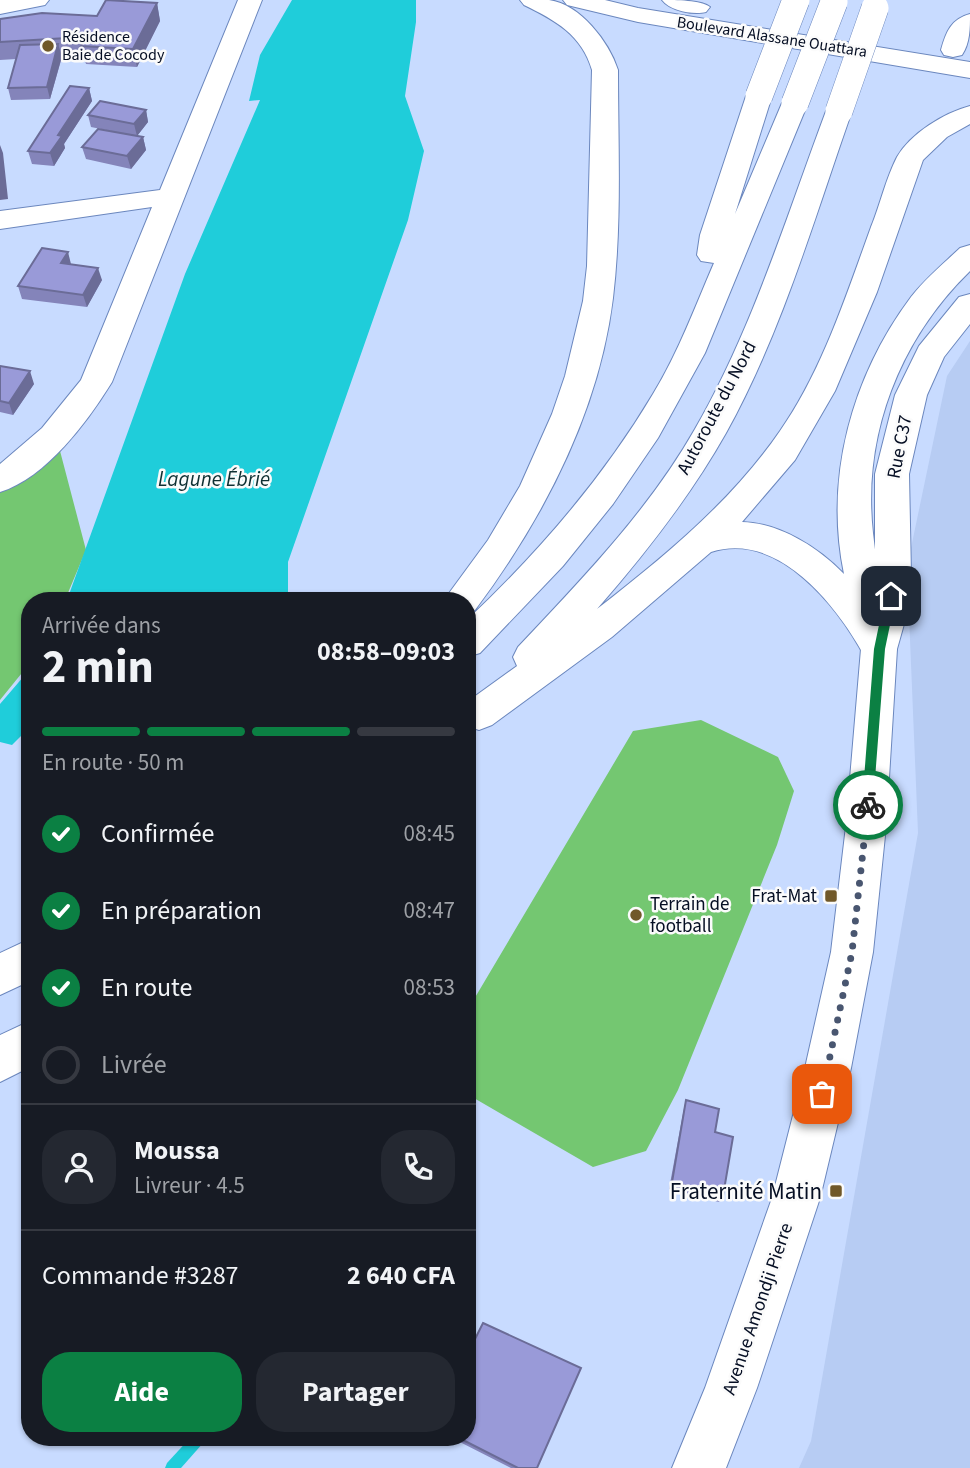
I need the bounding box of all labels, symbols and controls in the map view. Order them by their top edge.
street label: Boulevard Alassane Ouattara [675,11,869,63]
place label: Résidence Baie de Cocody [62,26,165,66]
marker: Résidence Baie de Cocody [40,38,56,54]
street label: Autoroute du Nord [670,336,764,480]
street label: Rue C37 [881,413,919,481]
water label: Lagune Ébrié [158,464,271,494]
pin [861,566,921,626]
icon: home [872,577,910,615]
text: Arrivée dans [42,609,161,642]
text: 08:58–09:03 [317,633,455,670]
text: 2 min [42,635,154,700]
text: En route · 50 m [42,746,184,779]
courier [833,770,903,840]
icon: bike [849,786,887,824]
icon: check [42,815,80,853]
text: Confirmée [101,815,215,852]
text: 08:45 [404,817,455,850]
place label: Frat-Mat [751,883,818,910]
marker: Frat-Mat [823,888,839,904]
place label: Terrain de football [650,891,730,940]
icon: check [42,892,80,930]
text: En préparation [101,892,262,929]
text: 08:47 [404,894,455,927]
marker: Terrain de football [628,907,644,923]
icon: check [42,969,80,1007]
text: En route [101,969,192,1006]
text: 08:53 [404,971,455,1004]
text: Livrée [101,1046,167,1083]
pin [792,1064,852,1124]
icon: bag [803,1075,841,1113]
button: person [42,1130,116,1204]
button: phone [381,1130,455,1204]
text: Moussa [134,1132,220,1169]
text: Livreur · 4.5 [134,1169,245,1202]
place label: Fraternité Matin [670,1175,822,1208]
marker: Fraternité Matin [828,1183,844,1199]
street label: Avenue Amondji Pierre [716,1219,800,1399]
text: Commande #3287 [42,1257,239,1294]
text: 2 640 CFA [347,1257,455,1294]
button: Aide [42,1352,242,1432]
button: Partager [256,1352,455,1432]

